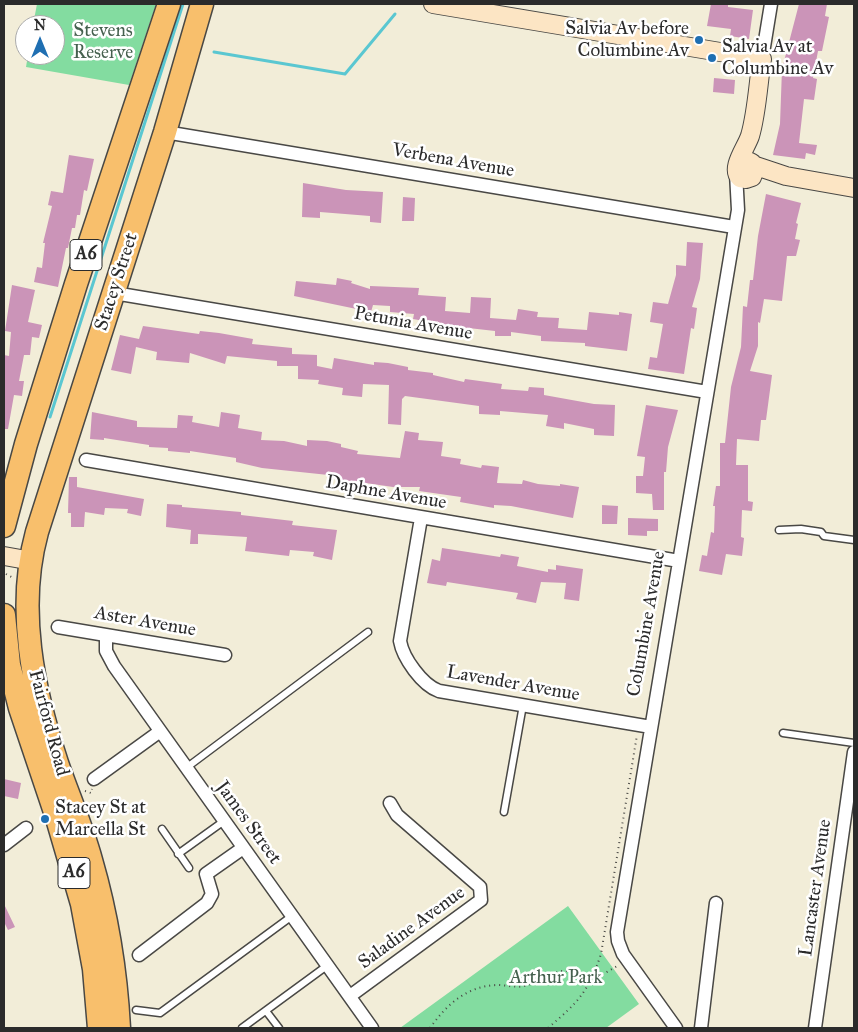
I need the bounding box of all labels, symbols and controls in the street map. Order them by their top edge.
north arrow [15,15,65,65]
text: N [34,17,46,34]
place label: Salvia Av before Columbine Av [565,18,689,62]
park label: Stevens Reserve [73,20,133,64]
marker: Salvia Av before Columbine Av [693,34,705,46]
place label: Salvia Av at Columbine Av [722,36,834,80]
marker: Salvia Av at Columbine Av [706,52,718,64]
street label: Verbena Avenue [390,139,516,183]
street label: Stacey Street [90,230,144,334]
road number: A6 [70,240,102,270]
street label: Petunia Avenue [352,302,474,346]
street label: Daphne Avenue [324,471,448,515]
street label: Columbine Avenue [623,549,671,699]
street label: Aster Avenue [92,602,198,642]
street label: Lavender Avenue [445,661,581,707]
street label: Fairford Road [23,667,73,779]
street label: James Street [210,777,286,869]
place label: Stacey St at Marcella St [55,797,146,841]
marker: Stacey St at Marcella St [39,813,51,825]
street label: Lancaster Avenue [795,818,837,958]
road number: A6 [58,858,90,888]
street label: Saladine Avenue [354,882,470,974]
park label: Arthur Park [510,967,602,989]

